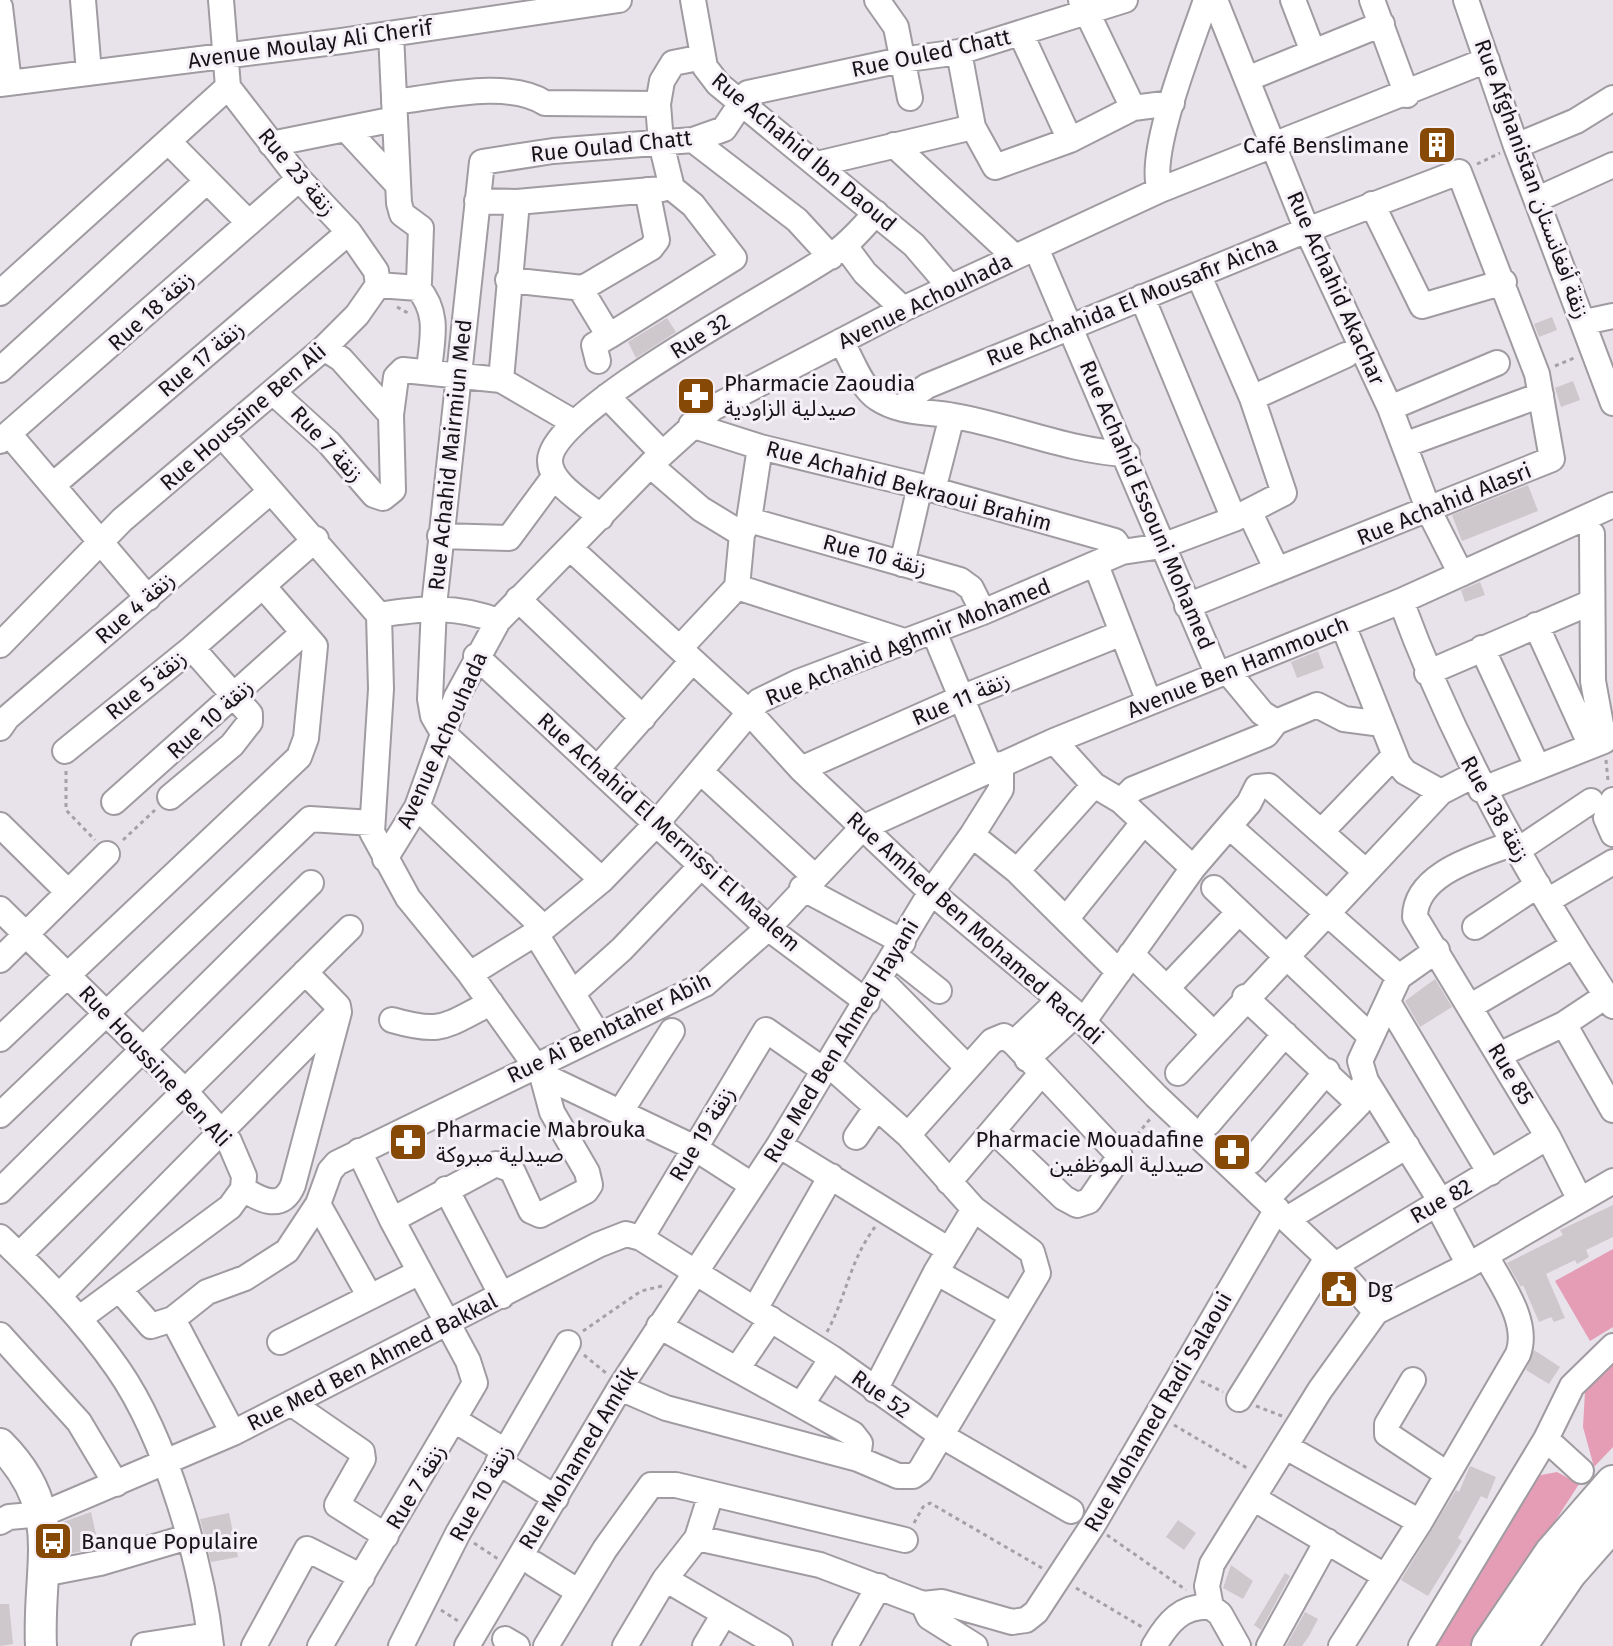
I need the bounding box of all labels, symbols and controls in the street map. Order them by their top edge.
street label: Avenue Moulay Ali Cherif [186,13,435,75]
street label: Rue Ouled Chatt [849,23,1013,83]
street label: Rue Afghanistan زنقة أفغانستان [1469,35,1595,323]
street label: Rue Achahid Ibn Daoud [706,67,902,237]
street label: Rue 23 زنقة [252,123,342,221]
street label: Rue Oulad Chatt [529,124,693,168]
building icon: Café Benslimane [1416,124,1458,166]
place label: Café Benslimane [1243,132,1409,159]
street label: Rue Achahid Akachar [1281,187,1391,390]
street label: Rue Achahida El Mousafir Aicha [982,230,1282,372]
street label: Avenue Achouhada [833,247,1017,355]
street label: Rue 18 زنقة [102,265,200,357]
street label: Rue 32 [665,307,735,365]
street label: Rue 17 زنقة [152,315,250,403]
street label: Rue Achahid Mairmiun Med [422,318,478,592]
street label: Rue Houssine Ben Ali [154,338,332,496]
street label: Rue Achahid Essouni Mohamed [1074,356,1220,654]
place label: Pharmacie Zaoudia صيدلية الزاودية [724,370,915,422]
pharmacy icon: Pharmacie Zaoudia صيدلية الزاودية [675,375,717,417]
street label: Rue 7 زنقة [285,400,369,488]
street label: Rue Achahid Bekraoui Brahim [763,435,1055,537]
street label: Rue Achahid Alasri [1353,457,1535,551]
street label: Rue 10 زنقة [820,528,930,582]
street label: Rue 4 زنقة [90,566,180,650]
street label: Rue Achahid Aghmir Mohamed [761,572,1055,712]
street label: Avenue Ben Hammouch [1123,610,1353,724]
street label: Rue 5 زنقة [100,644,192,726]
street label: Avenue Achouhada [391,647,493,833]
street label: Rue 11 زنقة [908,666,1014,732]
street label: Rue 10 زنقة [161,673,259,765]
street label: Rue Achahid El Mernissi El Maalem [532,707,806,957]
street label: Rue 138 زنقة [1455,751,1535,867]
street label: Rue Amhed Ben Mohamed Rachdi [841,806,1109,1050]
street label: Rue Med Ben Ahmed Hayani [757,914,925,1168]
street label: Rue Ai Benbtaher Abih [503,967,715,1089]
street label: Rue Houssine Ben Ali [73,980,237,1152]
street label: Rue 85 [1482,1038,1540,1110]
street label: Rue 19 زنقة [663,1082,741,1186]
place label: Pharmacie Mabrouka صيدلية مبروكة [436,1116,646,1168]
pharmacy icon: Pharmacie Mabrouka صيدلية مبروكة [387,1121,429,1163]
place label: Pharmacie Mouadafine صيدلية الموظفين [976,1126,1204,1178]
pharmacy icon: Pharmacie Mouadafine صيدلية الموظفين [1211,1131,1253,1173]
street label: Rue 82 [1405,1173,1477,1229]
public building icon: Dg [1318,1268,1360,1310]
place label: Dg [1367,1276,1393,1303]
street label: Rue Med Ben Ahmed Bakkal [242,1287,502,1437]
street label: Rue Mohamed Radi Salaoui [1078,1287,1238,1537]
street label: Rue Mohamed Amkik [513,1361,644,1554]
street label: Rue 52 [846,1364,916,1424]
street label: Rue 7 زنقة [380,1440,452,1534]
street label: Rue 10 زنقة [443,1440,519,1546]
bus stop icon: Banque Populaire [32,1520,74,1562]
place label: Banque Populaire [81,1528,258,1555]

